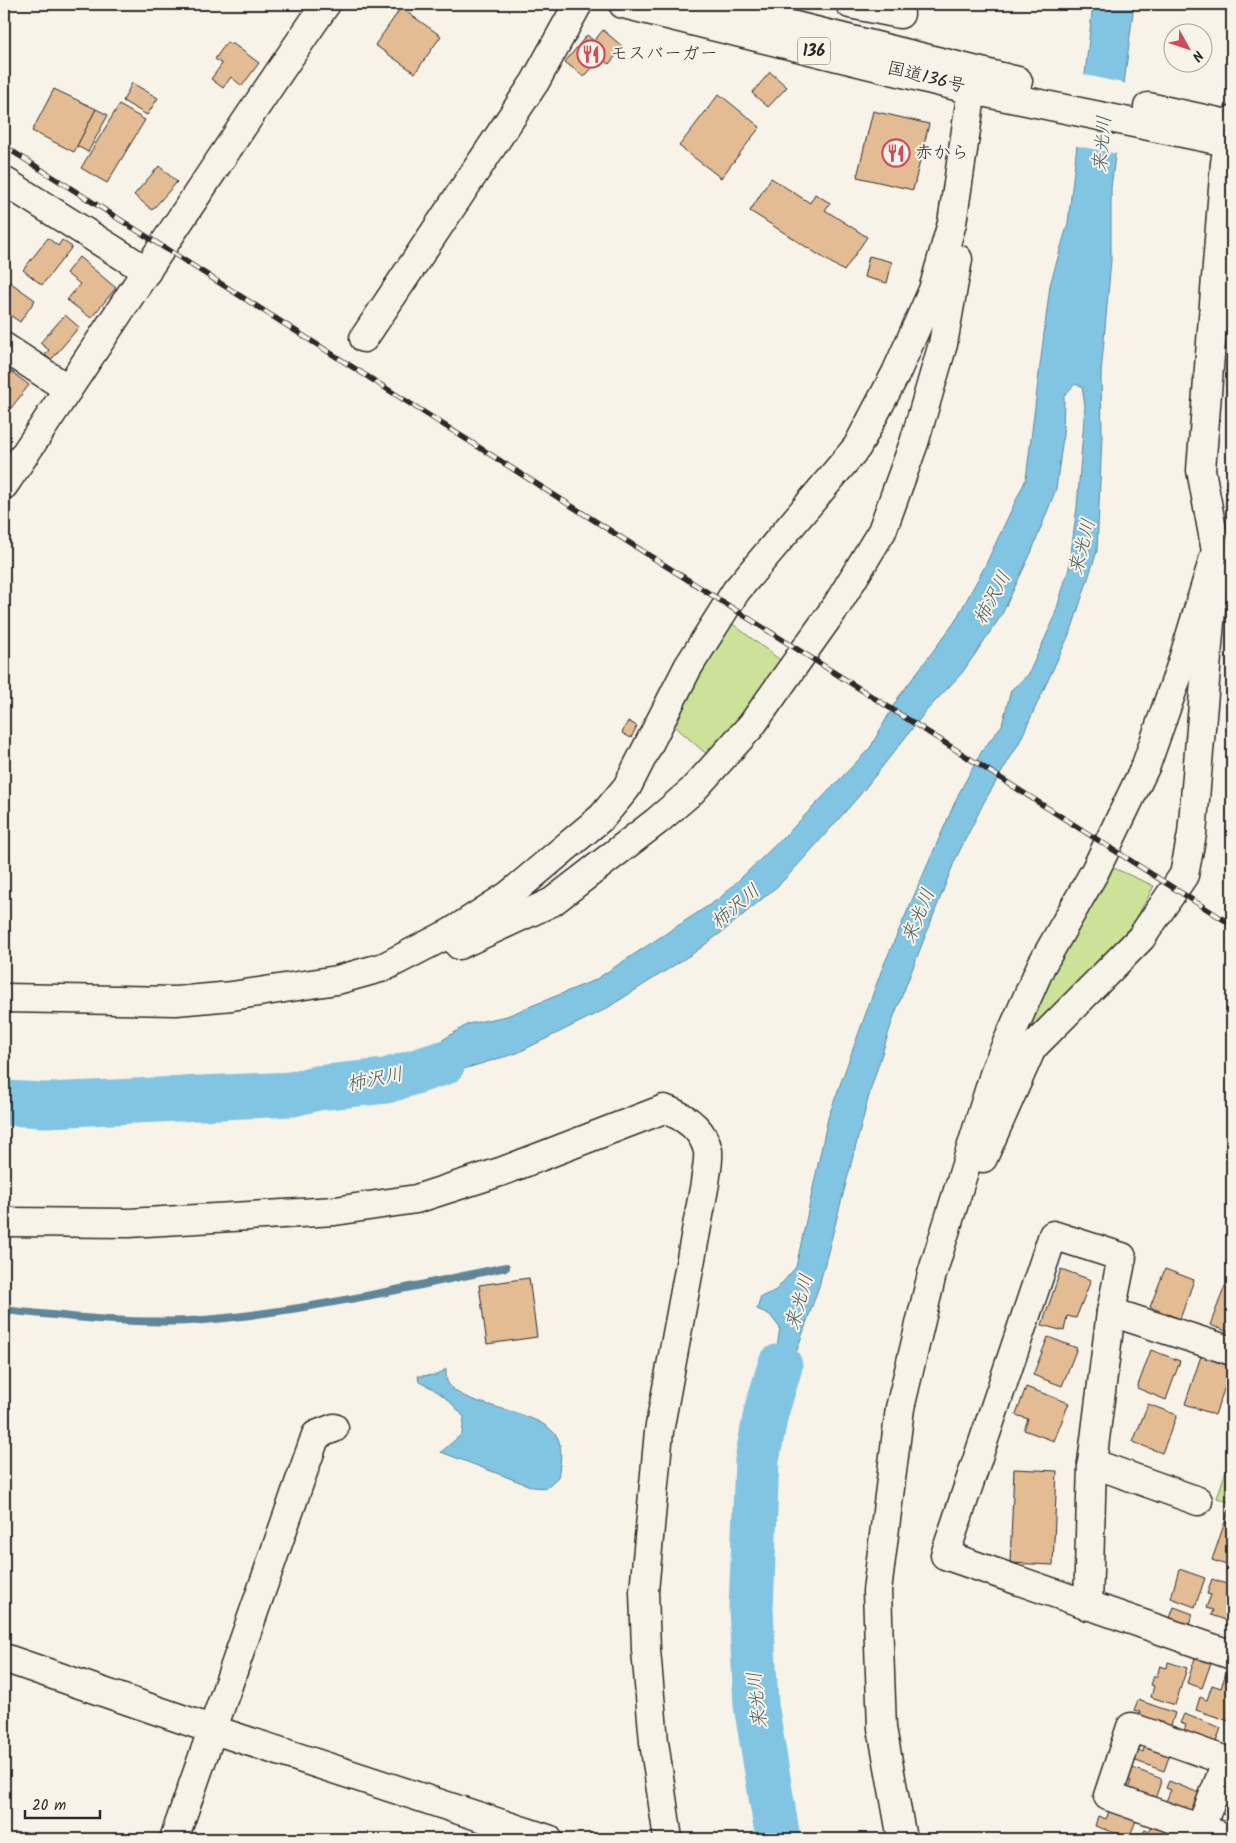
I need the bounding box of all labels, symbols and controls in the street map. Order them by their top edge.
north arrow [1164,22,1214,72]
road number: 136 [798,37,830,64]
restaurant icon: モスバーガー [576,39,606,69]
place label: モスバーガー [610,40,718,69]
text: N [1186,45,1208,66]
street label: 国道136号 [884,54,968,102]
water label: 来光川 [1086,114,1120,174]
restaurant icon: 赤から [881,138,911,168]
place label: 赤から [915,139,969,168]
water label: 来光川 [1062,516,1104,578]
water label: 柿沢川 [966,566,1020,630]
water label: 柿沢川 [705,877,767,937]
water label: 来光川 [894,884,944,948]
water label: 柿沢川 [344,1060,406,1100]
water label: 来光川 [778,1270,822,1334]
water label: 来光川 [740,1670,776,1730]
scale bar [25,1788,100,1820]
text: 20 m [32,1794,66,1818]

